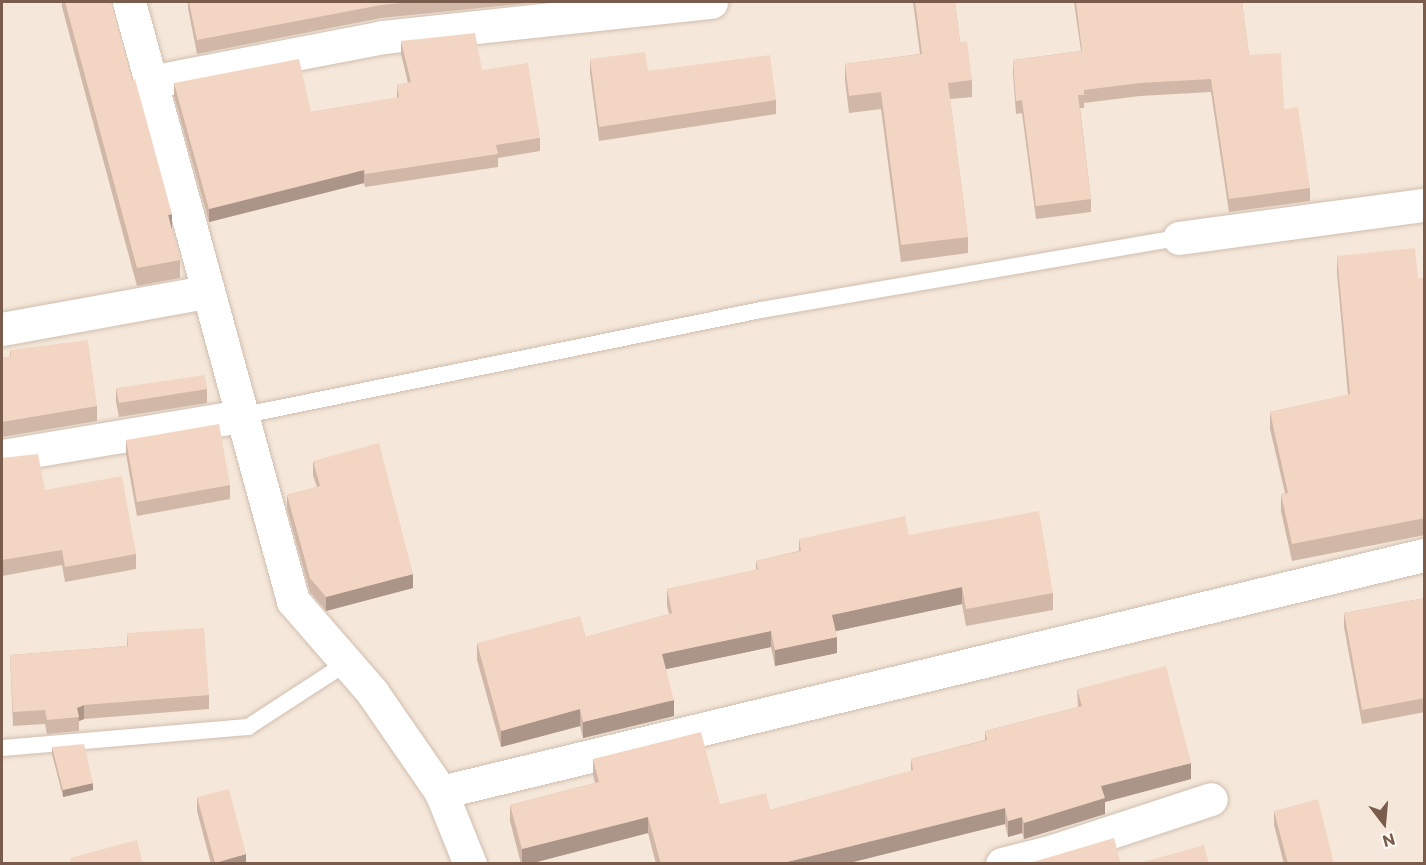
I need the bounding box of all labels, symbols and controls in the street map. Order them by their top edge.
north arrow [1354,793,1414,853]
text: N [1381,830,1397,852]

